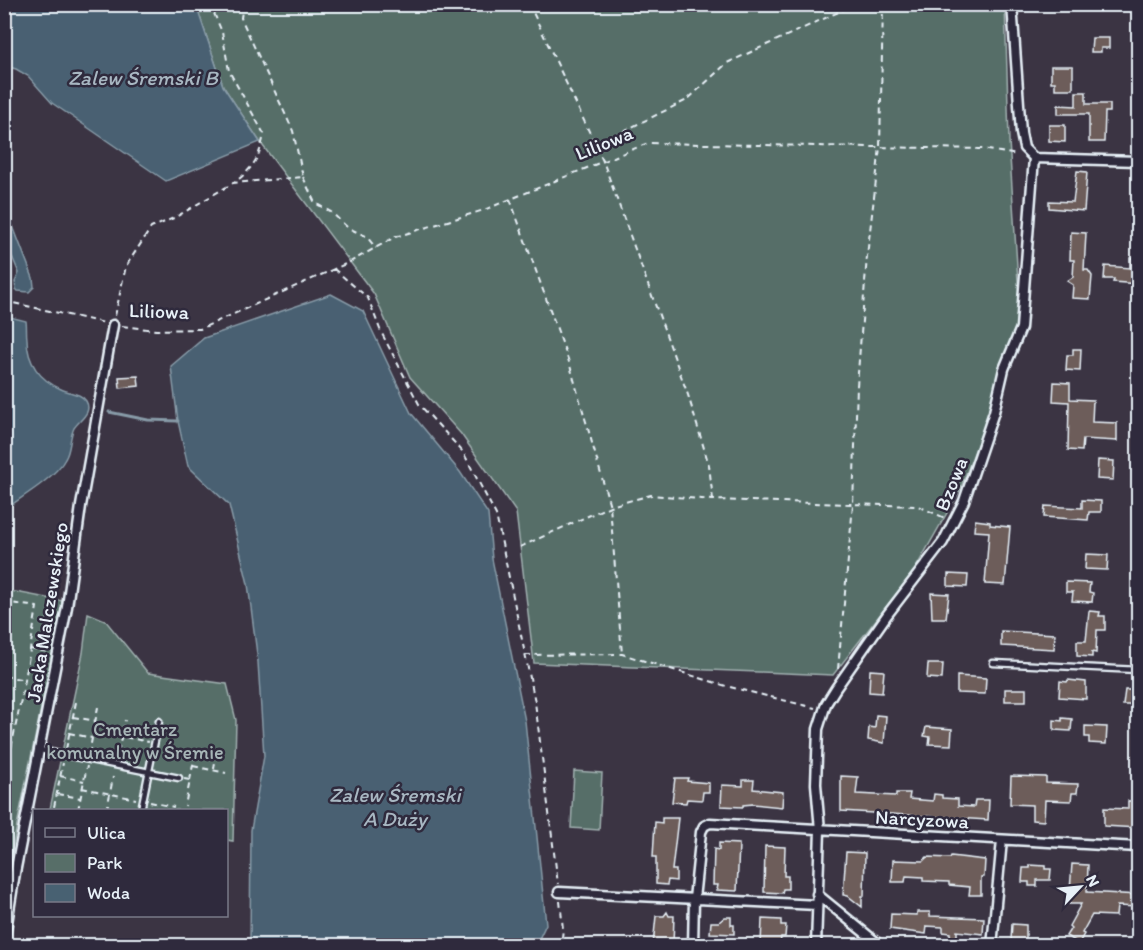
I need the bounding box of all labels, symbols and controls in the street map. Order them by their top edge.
water label: Zalew Śremski B [68,65,219,90]
street label: Liliowa [572,120,637,165]
street label: Liliowa [128,298,190,324]
street label: Bzowa [929,454,973,514]
street label: Jacka Malczewskiego [21,520,73,704]
park label: Cmentarz komunalny w Śremie [46,717,224,764]
water label: Zalew Śremski A Duży [329,782,463,831]
street label: Narcyzowa [874,805,970,833]
legend [33,809,228,917]
text: Ulica [87,822,126,844]
text: Park [87,852,122,874]
north arrow [1050,857,1110,917]
text: N [1082,872,1104,890]
text: Woda [87,882,130,904]

